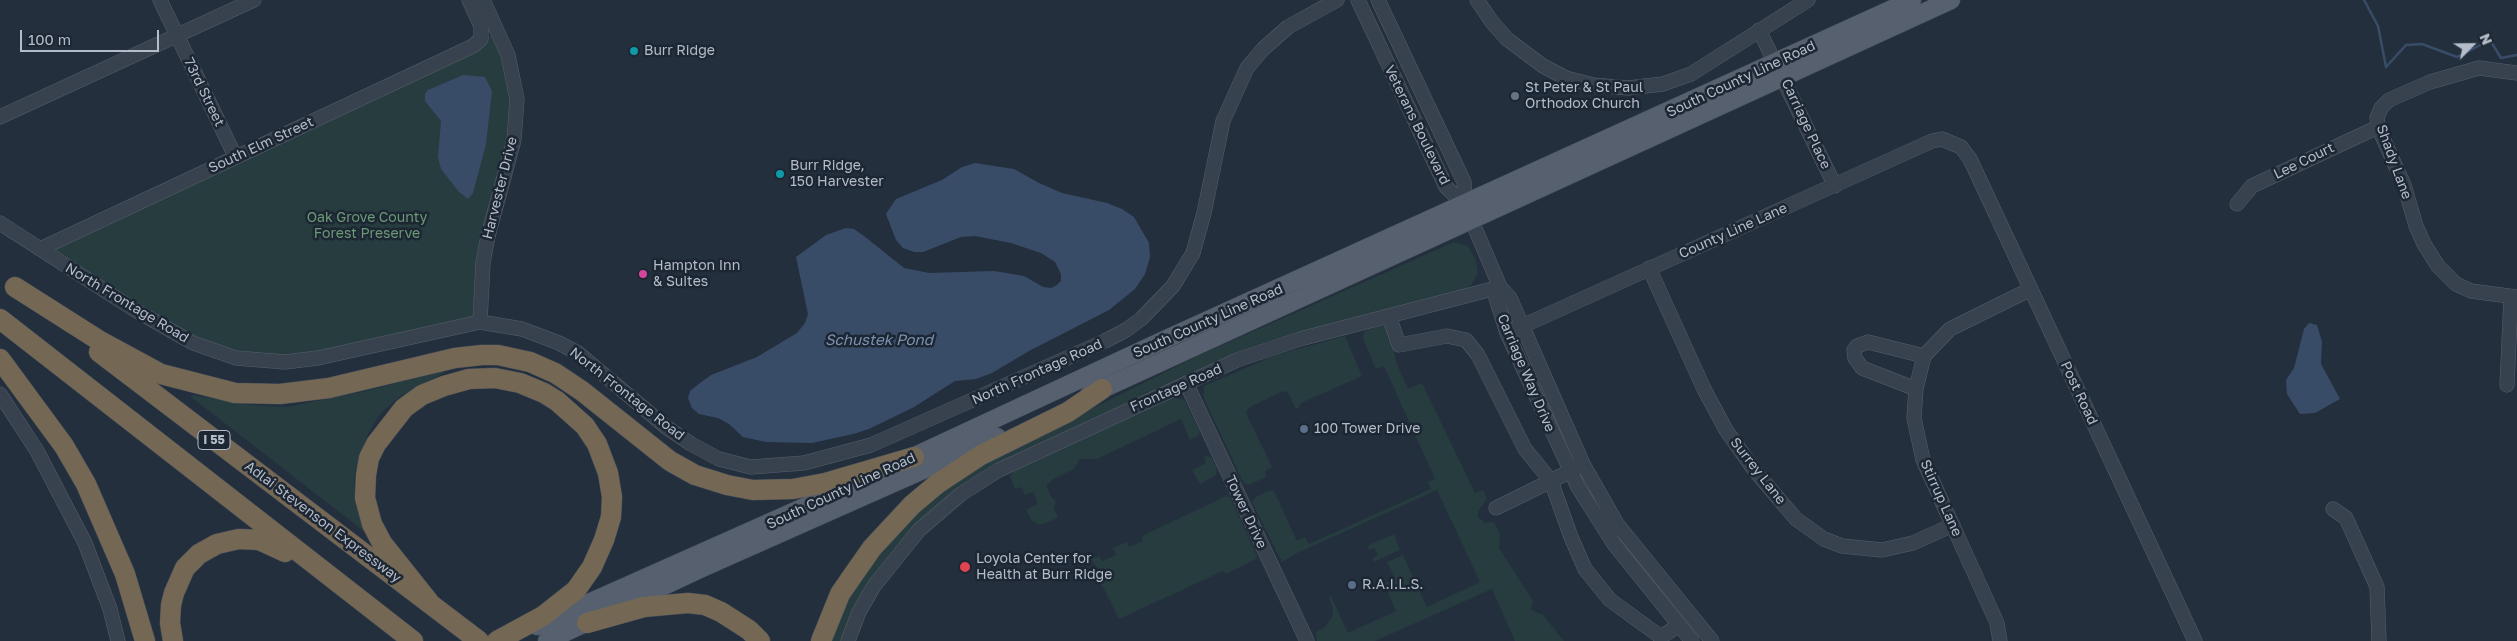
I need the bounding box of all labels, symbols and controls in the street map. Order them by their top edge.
scale bar [22,20,161,52]
north arrow [2447,20,2497,70]
text: 100 m [28,30,71,48]
text: N [2476,31,2496,47]
street label: South County Line Road [1664,37,1818,121]
place label: Burr Ridge [644,43,715,59]
marker: Burr Ridge [628,45,640,57]
street label: 73rd Street [180,55,228,129]
street label: Veterans Boulevard [1381,63,1453,187]
street label: Carriage Place [1778,76,1834,172]
place label: St Peter & St Paul Orthodox Church [1525,80,1643,112]
marker: St Peter & St Paul Orthodox Church [1509,90,1521,102]
street label: South Elm Street [206,113,316,177]
street label: Shady Lane [2373,122,2415,202]
street label: Harvester Drive [479,135,521,241]
street label: Lee Court [2271,139,2337,183]
place label: Burr Ridge, 150 Harvester [790,158,884,190]
marker: Burr Ridge, 150 Harvester [774,168,786,180]
street label: County Line Lane [1676,200,1790,262]
park label: Oak Grove County Forest Preserve [307,210,427,242]
place label: Hampton Inn & Suites [653,258,740,290]
street label: North Frontage Road [62,259,192,347]
marker: Hampton Inn & Suites [637,268,649,280]
street label: South County Line Road [1131,280,1285,362]
street label: Carriage Way Drive [1493,311,1559,435]
water label: Schustek Pond [825,331,933,349]
street label: North Frontage Road [969,336,1105,408]
street label: North Frontage Road [566,344,688,444]
street label: Post Road [2057,359,2101,427]
street label: Frontage Road [1128,360,1224,416]
place label: 100 Tower Drive [1314,421,1420,437]
marker: 100 Tower Drive [1298,423,1310,435]
road number: I 55 [198,430,230,450]
street label: Surrey Lane [1727,434,1789,508]
street label: South County Line Road [764,449,918,533]
street label: Stirrup Lane [1917,457,1965,539]
street label: Adlai Stevenson Expressway [241,458,405,586]
street label: Tower Drive [1222,473,1270,551]
place label: Loyola Center for Health at Burr Ridge [976,551,1112,584]
marker: Loyola Center for Health at Burr Ridge [958,560,972,574]
place label: R.A.I.L.S. [1362,577,1424,593]
marker: R.A.I.L.S. [1346,579,1358,591]

